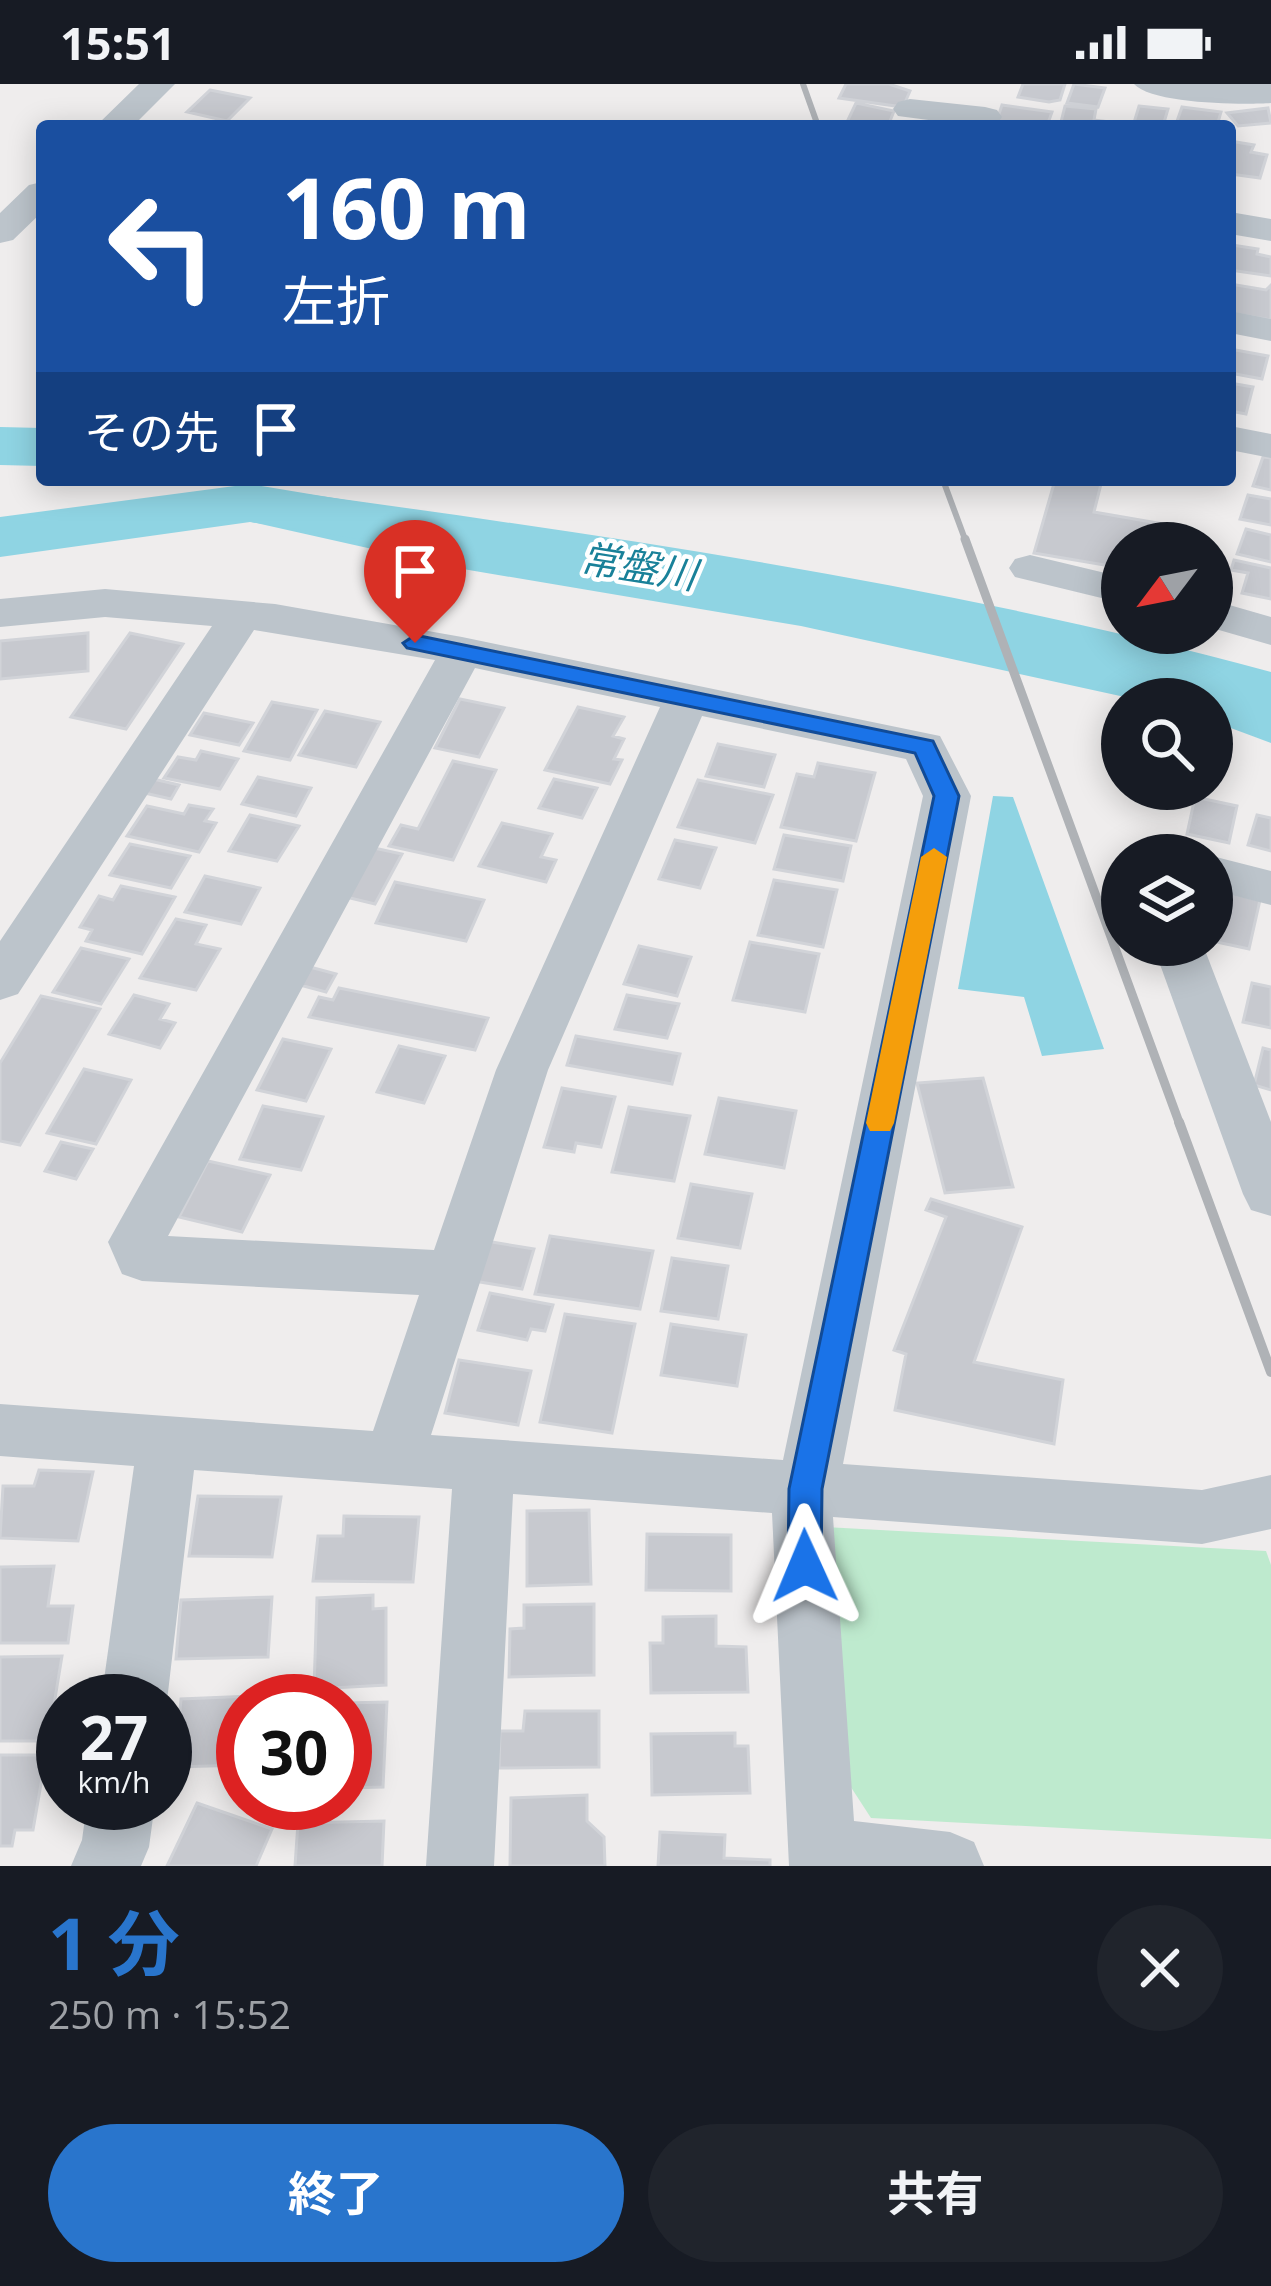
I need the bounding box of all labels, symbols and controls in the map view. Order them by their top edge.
text: 15:51 [60,12,176,73]
text: 160 m [282,149,530,264]
icon: left [84,168,240,324]
text: 左折 [282,263,390,337]
icon: arrive [243,396,309,462]
text: その先 [84,401,219,462]
pin [364,520,466,643]
north arrow [1101,522,1233,654]
map controls [1101,522,1233,966]
water label: 常盤川 [577,530,705,601]
icon: arrive [382,538,448,604]
button: search [1101,678,1233,810]
button: layers [1101,834,1233,966]
position arrow [742,1503,868,1629]
speed limit sign: 30 [216,1674,372,1830]
text: 27 [80,1696,148,1778]
text: km/h [78,1761,150,1802]
text: 1 分 [48,1893,180,1991]
button: close [1097,1905,1223,2031]
text: 250 m · 15:52 [48,1987,291,2040]
button: 終了 [48,2124,624,2262]
button: 共有 [648,2124,1223,2262]

